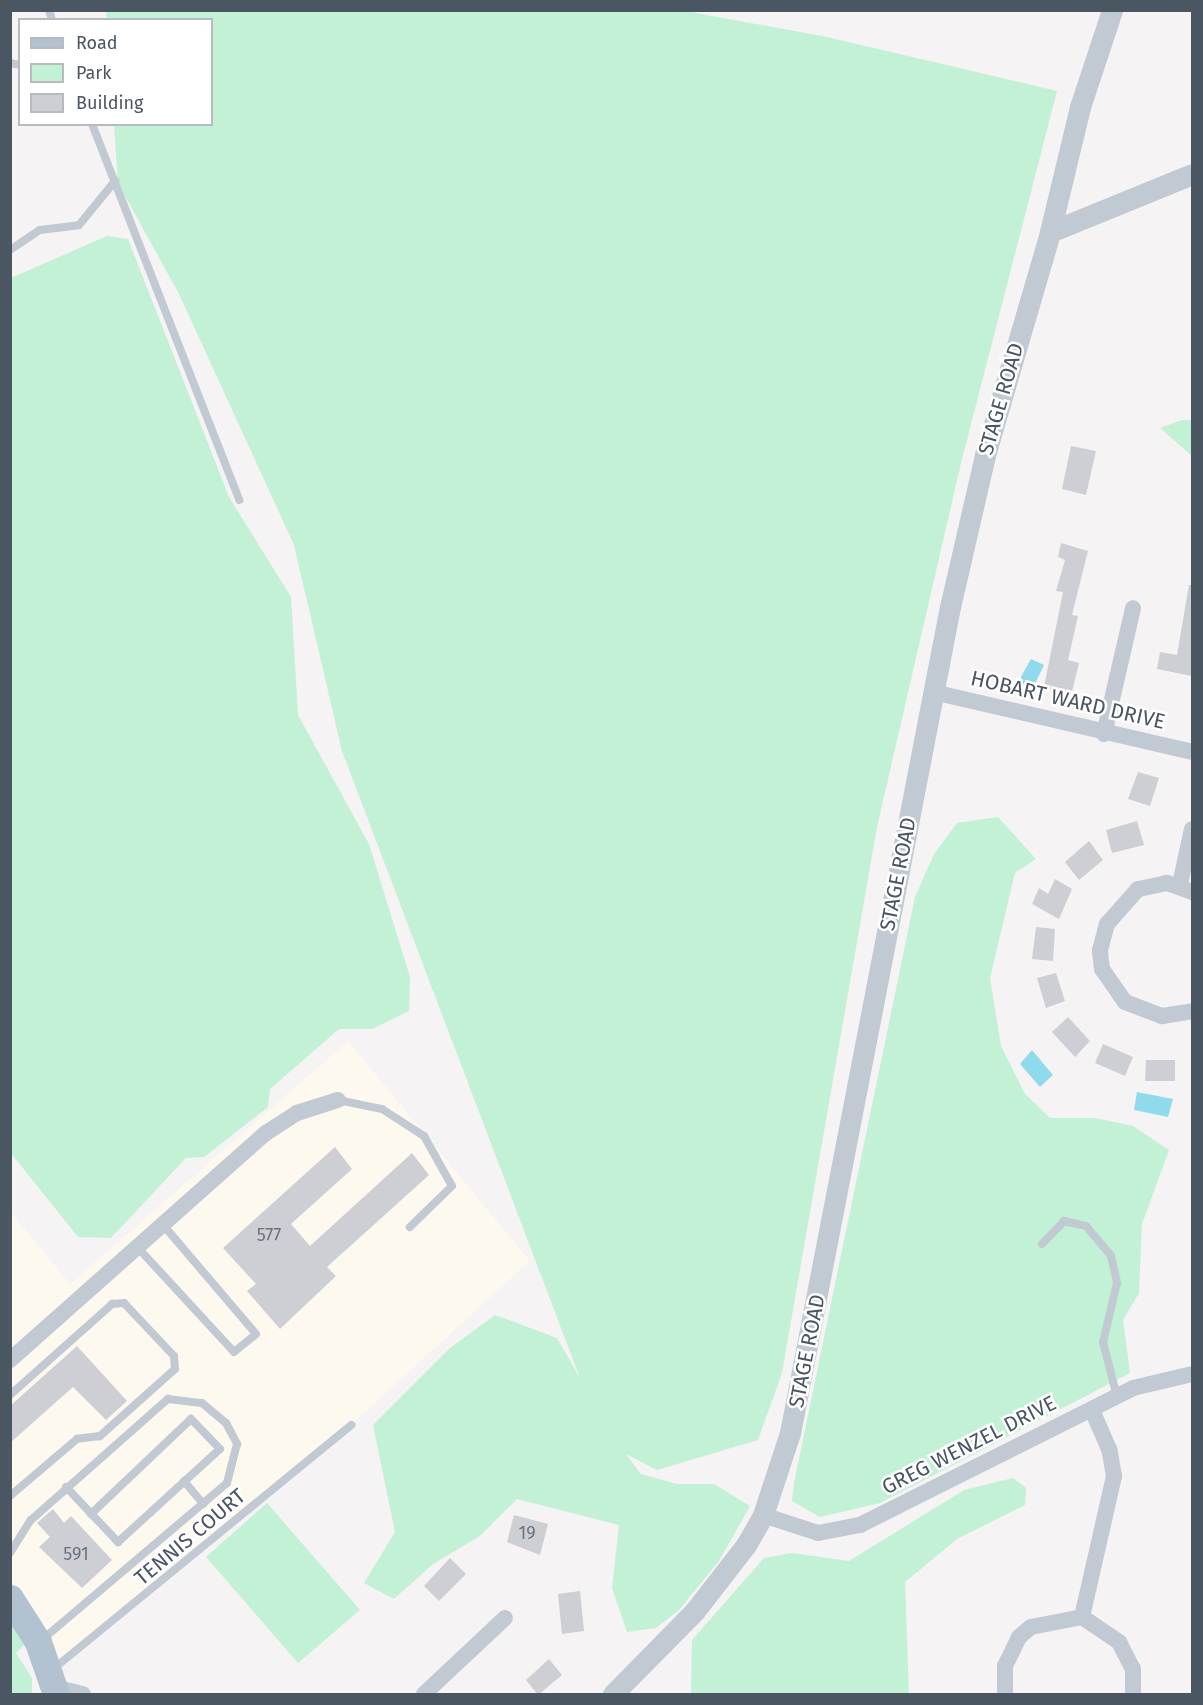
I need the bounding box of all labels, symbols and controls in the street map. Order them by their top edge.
legend [18,18,213,126]
text: Road [76,32,118,54]
text: Park [76,62,111,84]
text: Building [76,92,143,114]
street label: STAGE ROAD [973,340,1029,458]
street label: HOBART WARD DRIVE [968,665,1168,735]
street label: STAGE ROAD [875,815,921,933]
house number: 577 [257,1224,281,1246]
street label: STAGE ROAD [784,1292,830,1410]
street label: GREG WENZEL DRIVE [878,1390,1060,1500]
street label: TENNIS COURT [129,1483,251,1591]
house number: 19 [518,1522,536,1544]
house number: 591 [63,1543,89,1565]

